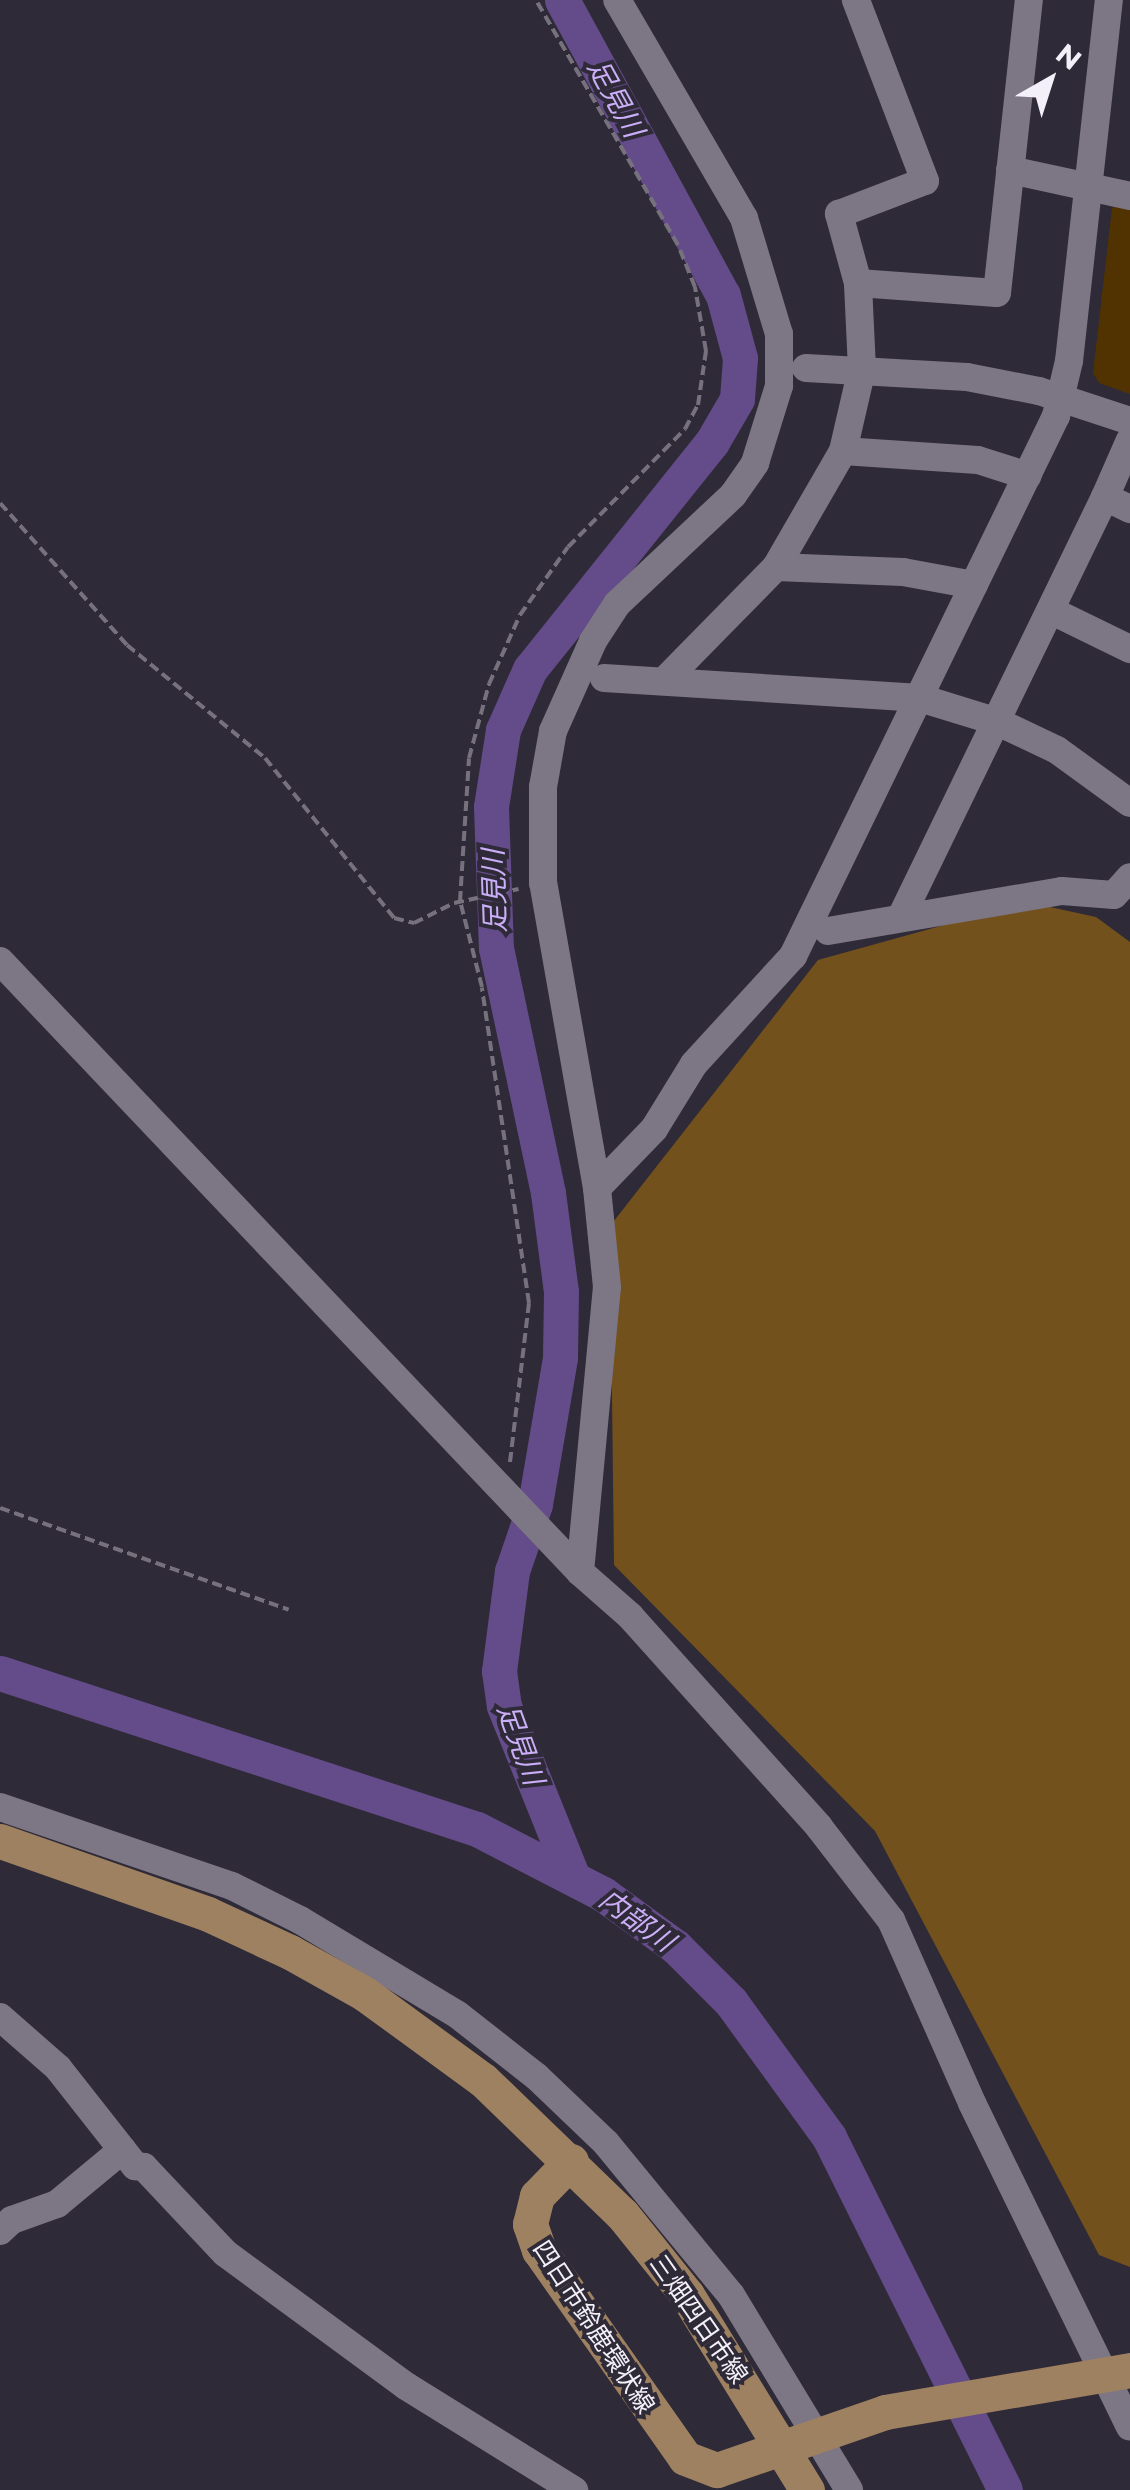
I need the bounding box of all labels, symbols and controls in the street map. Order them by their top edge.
north arrow [1000,30,1100,130]
text: N [1049,36,1088,77]
water label: 足見川 [581,53,651,143]
water label: 足見川 [476,848,512,934]
water label: 足見川 [491,1699,551,1789]
water label: 内部川 [593,1882,681,1958]
street label: 四日市鈴鹿環状線 [527,2235,661,2419]
street label: 三畑四日市線 [644,2249,754,2389]

